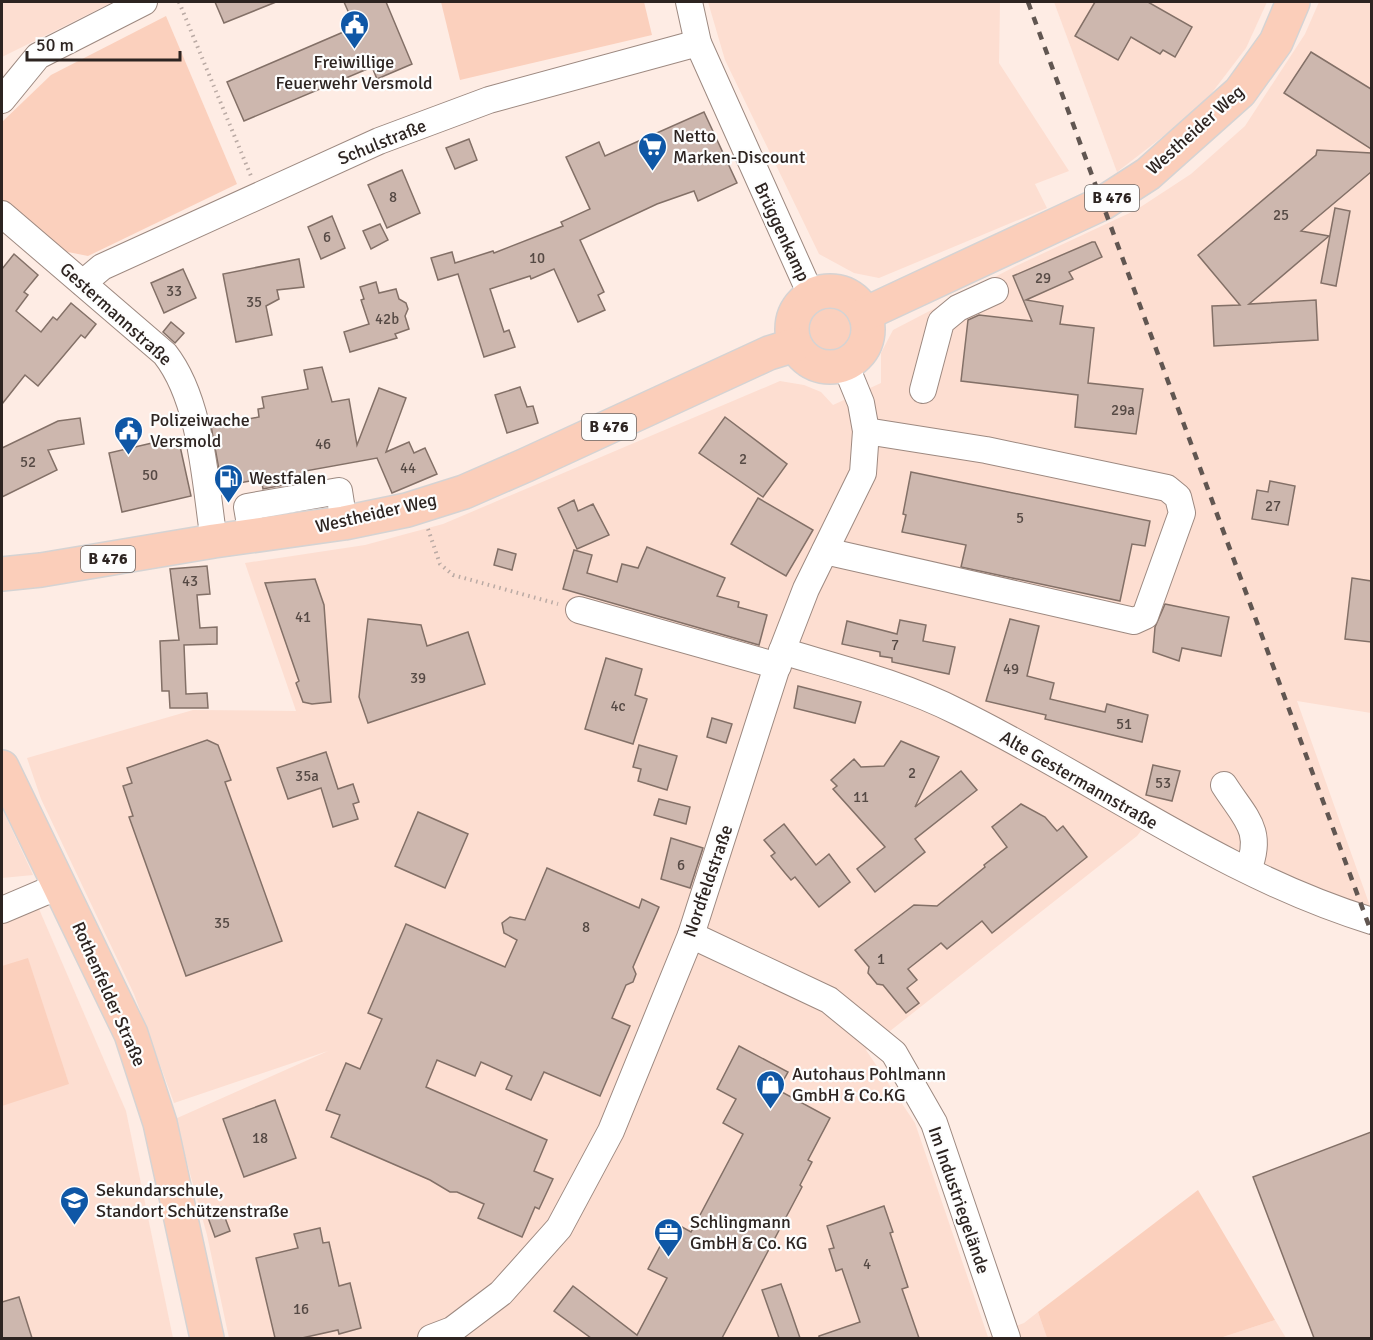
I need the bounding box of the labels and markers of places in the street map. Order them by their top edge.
public building icon: Freiwillige Feuerwehr Versmold [338,9,370,51]
place label: Freiwillige Feuerwehr Versmold [275,51,433,94]
place label: Netto Marken-Discount [673,125,805,168]
supermarket icon: Netto Marken-Discount [636,130,668,172]
place label: Polizeiwache Versmold [150,409,250,452]
public building icon: Polizeiwache Versmold [113,414,145,456]
fuel station icon: Westfalen [212,462,244,504]
place label: Westfalen [249,467,326,489]
place label: Autohaus Pohlmann GmbH & Co.KG [792,1063,946,1106]
shop icon: Autohaus Pohlmann GmbH & Co.KG [755,1068,787,1110]
place label: Sekundarschule, Standort Schützenstraße [96,1179,289,1222]
school or university icon: Sekundarschule, Standort Schützenstraße [59,1184,91,1226]
place label: Schlingmann GmbH & Co. KG [690,1211,807,1254]
office icon: Schlingmann GmbH & Co. KG [653,1216,685,1258]

